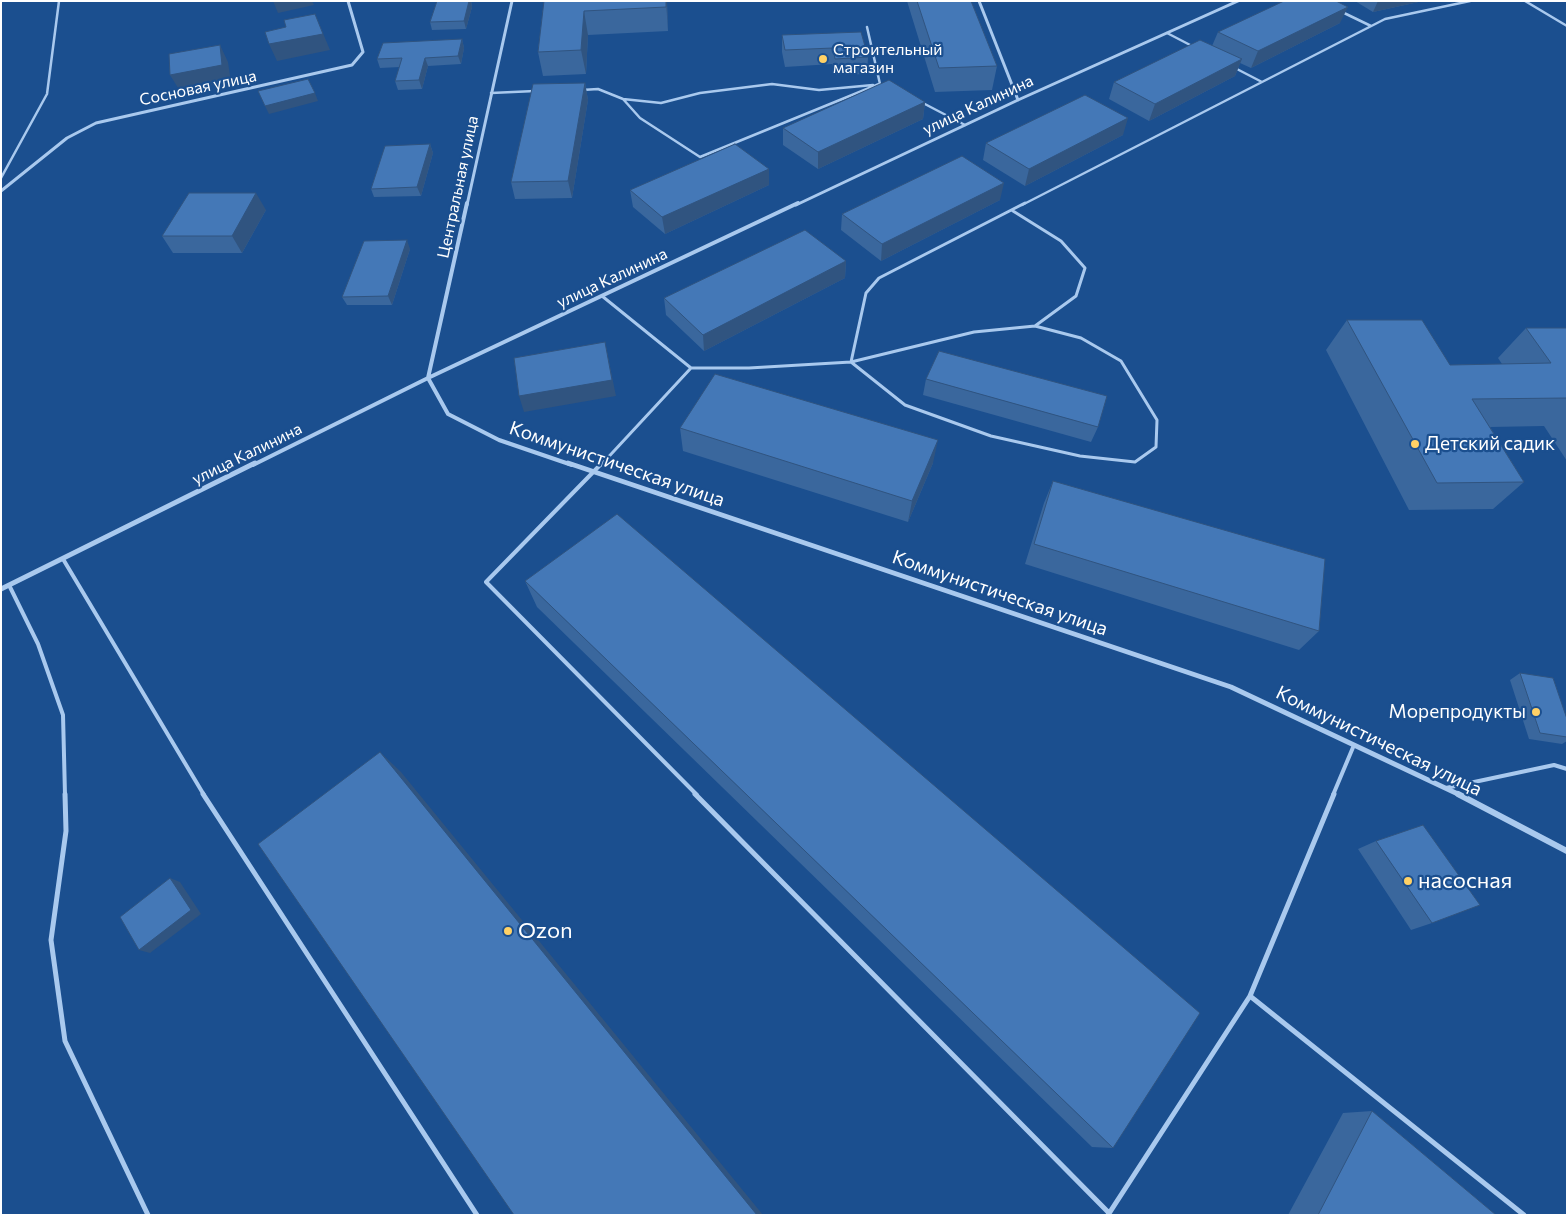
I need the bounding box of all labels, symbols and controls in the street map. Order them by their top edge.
place label: Строительный магазин [833,40,943,78]
marker: Строительный магазин [817,53,829,65]
street label: Сосновая улица [138,66,258,110]
street label: улица Калинина [920,71,1036,139]
street label: Центральная улица [434,114,482,260]
street label: улица Калинина [554,244,670,312]
street label: Коммунистическая улица [506,416,728,512]
street label: улица Калинина [189,419,305,489]
place label: Детский садик [1425,433,1555,455]
marker: Детский садик [1409,438,1421,450]
street label: Коммунистическая улица [889,545,1111,641]
street label: Коммунистическая улица [1272,681,1486,801]
place label: Морепродукты [1389,701,1526,723]
marker: Морепродукты [1530,706,1542,718]
place label: насосная [1418,868,1512,894]
marker: насосная [1402,875,1414,887]
place label: Ozon [518,918,573,944]
marker: Ozon [502,925,514,937]

